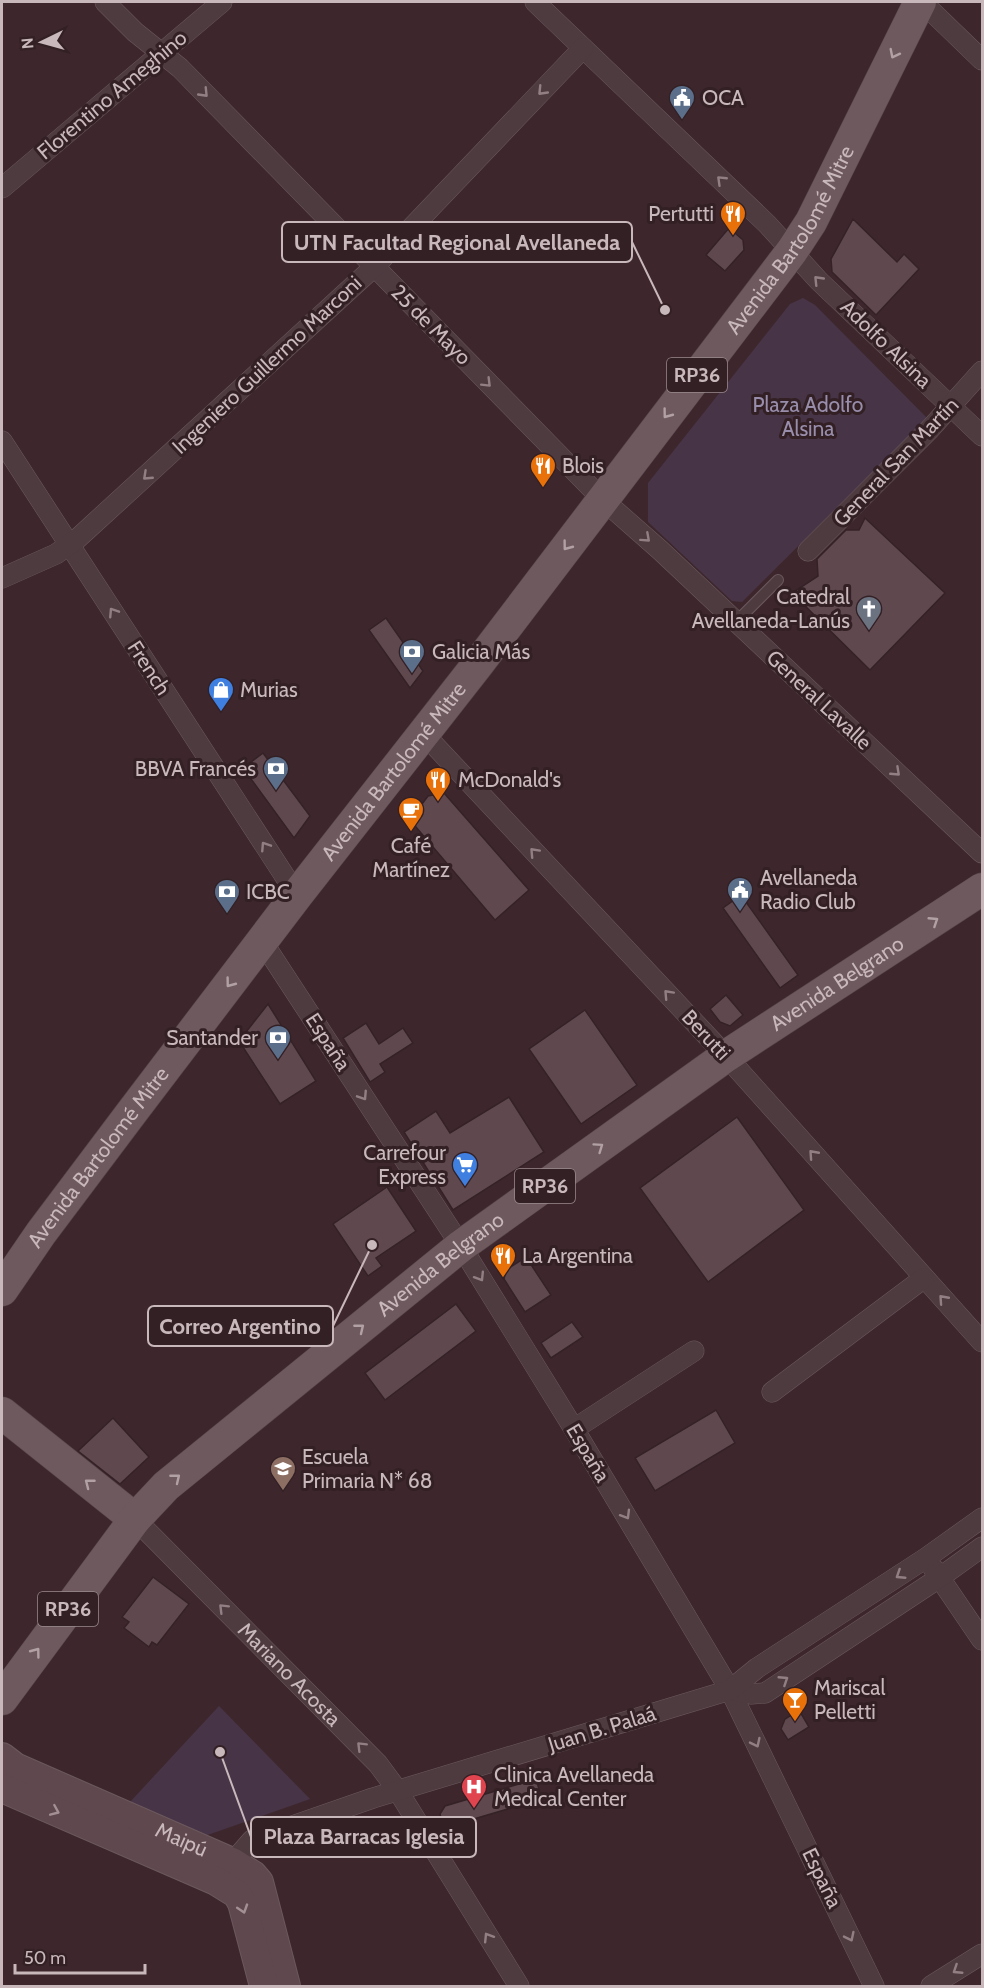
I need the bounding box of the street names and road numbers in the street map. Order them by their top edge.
street label: Florentino Ameghino [32,25,191,164]
street label: Avenida Bartolomé Mitre [720,141,859,339]
street label: Ingeniero Guillermo Marconi [167,270,366,459]
street label: 25 de Mayo [386,279,477,370]
street label: Adolfo Alsina [836,294,937,393]
road number: RP36 [667,358,727,392]
street label: General San Martín [828,392,963,531]
street label: French [123,636,176,700]
street label: General Lavalle [762,645,877,755]
street label: Avenida Bartolomé Mitre [316,677,471,865]
street label: Avenida Belgrano [765,930,908,1036]
street label: Berutti [677,1004,736,1065]
street label: España [301,1008,356,1075]
street label: Avenida Bartolomé Mitre [22,1062,174,1252]
road number: RP36 [515,1169,575,1203]
street label: Avenida Belgrano [372,1206,509,1321]
street label: España [561,1419,616,1487]
road number: RP36 [38,1592,98,1626]
street label: Mariano Acosta [233,1617,346,1731]
street label: Juan B. Palaá [544,1700,659,1757]
street label: Maipú [152,1817,211,1862]
street label: España [797,1844,848,1912]

